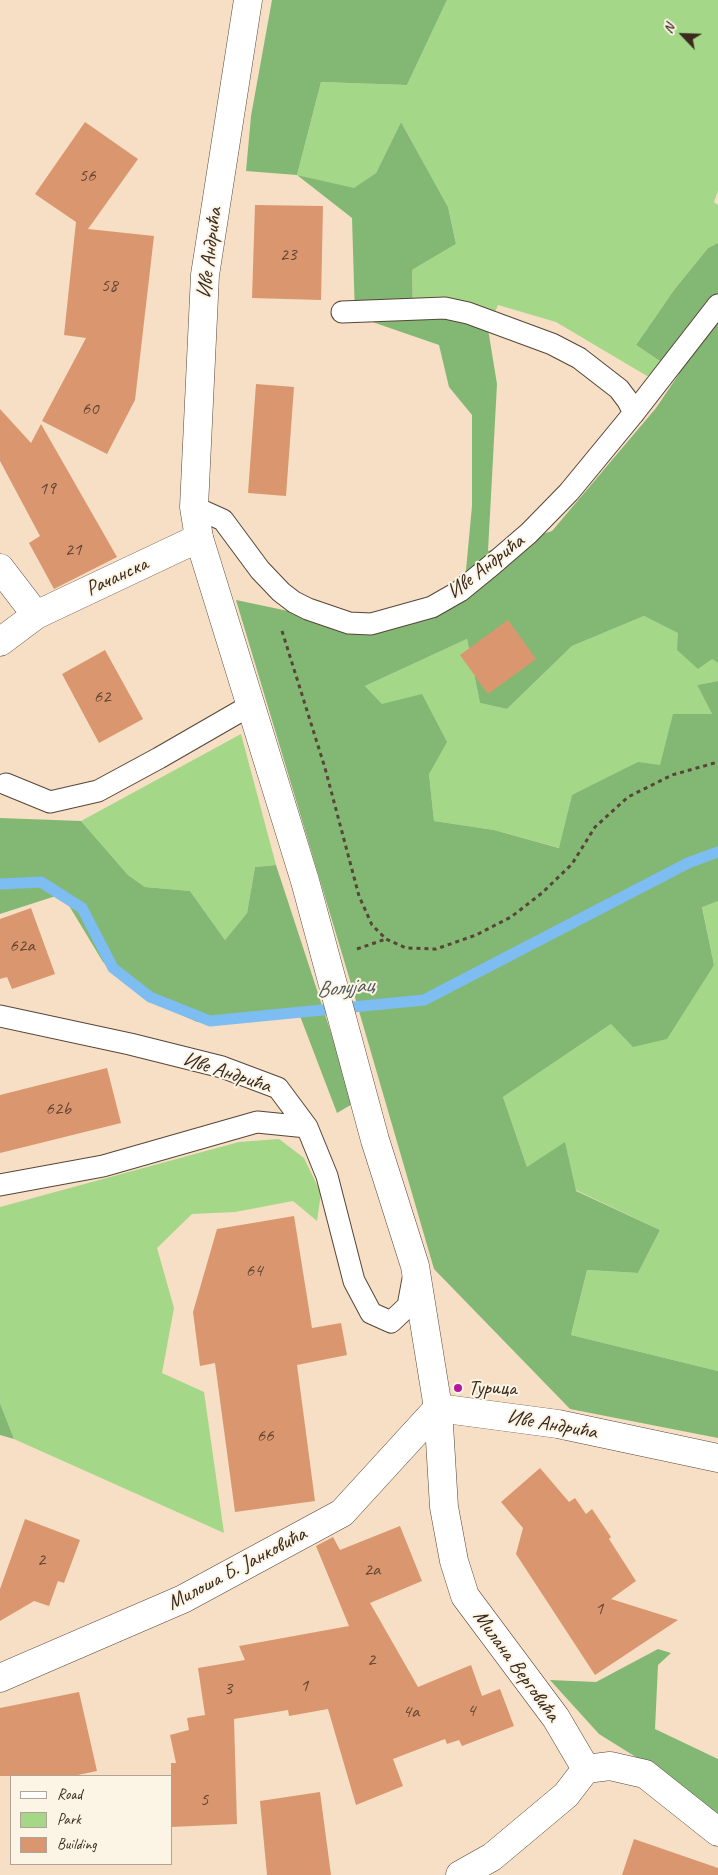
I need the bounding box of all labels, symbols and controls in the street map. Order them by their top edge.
north arrow [658,10,708,60]
text: N [659,21,678,36]
house number: 56 [78,165,96,187]
street label: Иве Андрића [192,206,228,300]
house number: 23 [279,244,297,266]
house number: 58 [100,275,118,297]
house number: 60 [81,398,99,420]
house number: 19 [38,478,56,500]
street label: Иве Андрића [442,529,530,605]
house number: 21 [64,539,82,561]
street label: Рачанска [82,552,152,602]
house number: 62 [93,686,111,708]
house number: 62a [9,935,35,957]
water label: Волујац [315,972,375,1004]
street label: Иве Андрића [180,1047,274,1099]
house number: 62b [45,1098,71,1120]
house number: 64 [245,1260,263,1282]
place label: Турица [468,1375,517,1401]
marker: Турица [452,1382,464,1394]
street label: Иве Андрића [505,1405,599,1445]
house number: 66 [256,1425,274,1447]
street label: Милоша Б. Јанковића [163,1522,311,1616]
house number: 2 [37,1549,45,1571]
house number: 2a [364,1559,380,1581]
house number: 1 [595,1598,603,1620]
street label: Милана Верговића [467,1605,565,1727]
house number: 2 [367,1649,375,1671]
house number: 1 [300,1675,308,1697]
house number: 3 [224,1678,232,1700]
house number: 4 [467,1700,475,1722]
house number: 4a [403,1701,419,1723]
legend [10,1775,172,1865]
text: Road [57,1785,82,1804]
house number: 5 [200,1789,208,1811]
text: Park [57,1810,81,1829]
text: Building [57,1835,96,1854]

